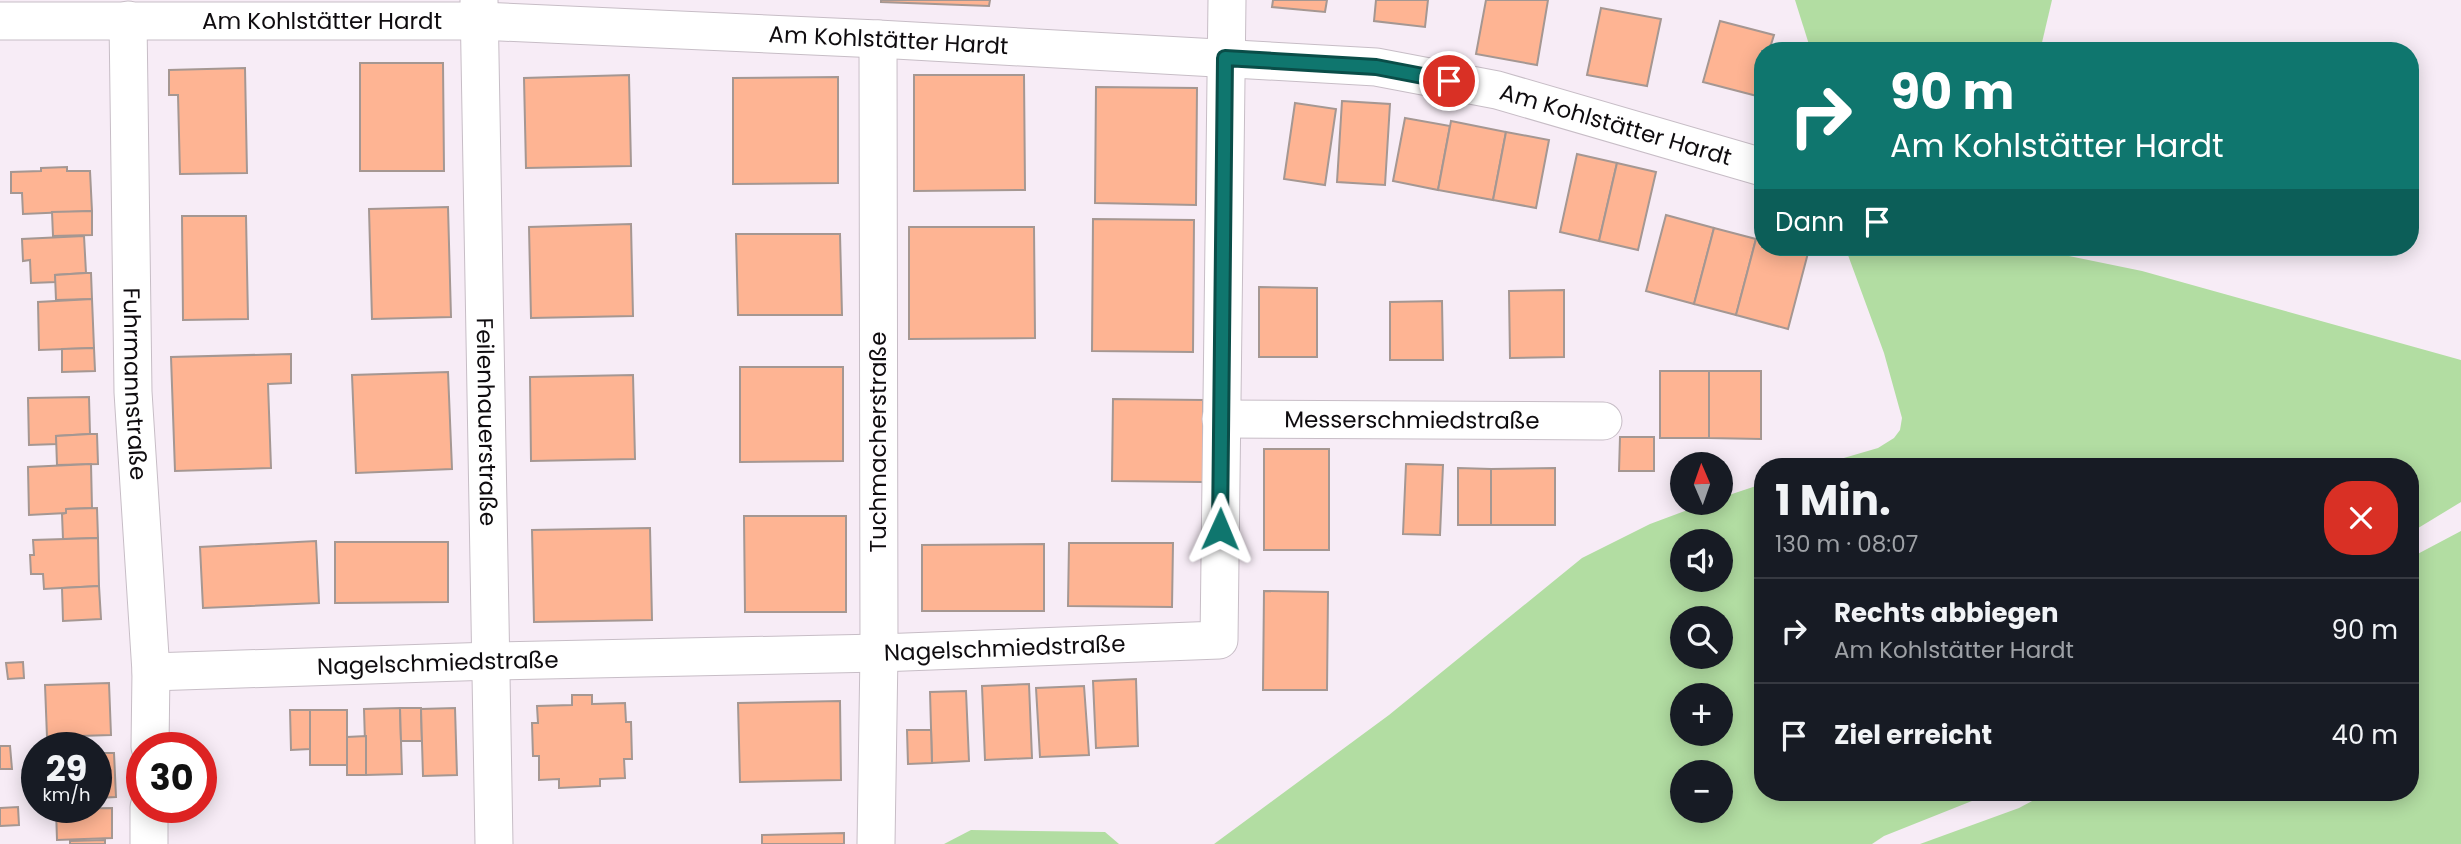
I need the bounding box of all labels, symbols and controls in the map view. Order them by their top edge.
street label: Am Kohlstätter Hardt [202,5,442,37]
street label: Am Kohlstätter Hardt [768,18,1009,62]
pin [1419,51,1479,111]
text: 90 m [1890,58,2014,126]
icon: arrive [1430,62,1468,100]
icon: right [1775,70,1866,161]
street label: Am Kohlstätter Hardt [1496,76,1735,173]
text: Am Kohlstätter Hardt [1890,123,2224,168]
icon: arrive [1858,203,1896,241]
text: Dann [1775,204,1844,240]
street label: Fuhrmannstraße [116,287,155,481]
street label: Feilenhauerstraße [469,317,504,526]
street label: Tuchmacherstraße [862,331,894,553]
street label: Messerschmiedstraße [1284,403,1540,437]
north arrow [1670,452,1732,514]
map controls [1670,452,1733,823]
text: 1 Min. [1775,471,1891,530]
button: close [2324,481,2398,555]
position arrow [1183,492,1257,566]
text: 130 m · 08:07 [1775,528,1918,560]
button: sound [1670,529,1733,592]
text: Rechts abbiegen [1834,595,2059,631]
button: search [1670,606,1733,669]
icon: right [1775,612,1813,650]
text: 90 m [2332,612,2398,648]
street label: Nagelschmiedstraße [883,628,1126,669]
text: Am Kohlstätter Hardt [1834,634,2074,666]
street label: Nagelschmiedstraße [317,644,559,683]
button: + [1670,683,1733,746]
icon: arrive [1775,717,1813,755]
text: Ziel erreicht [1834,717,1992,753]
text: 40 m [2332,717,2398,753]
speed limit sign: 30 [126,732,217,823]
text: 29 [46,744,87,793]
button: − [1670,760,1733,823]
text: km/h [43,782,90,807]

